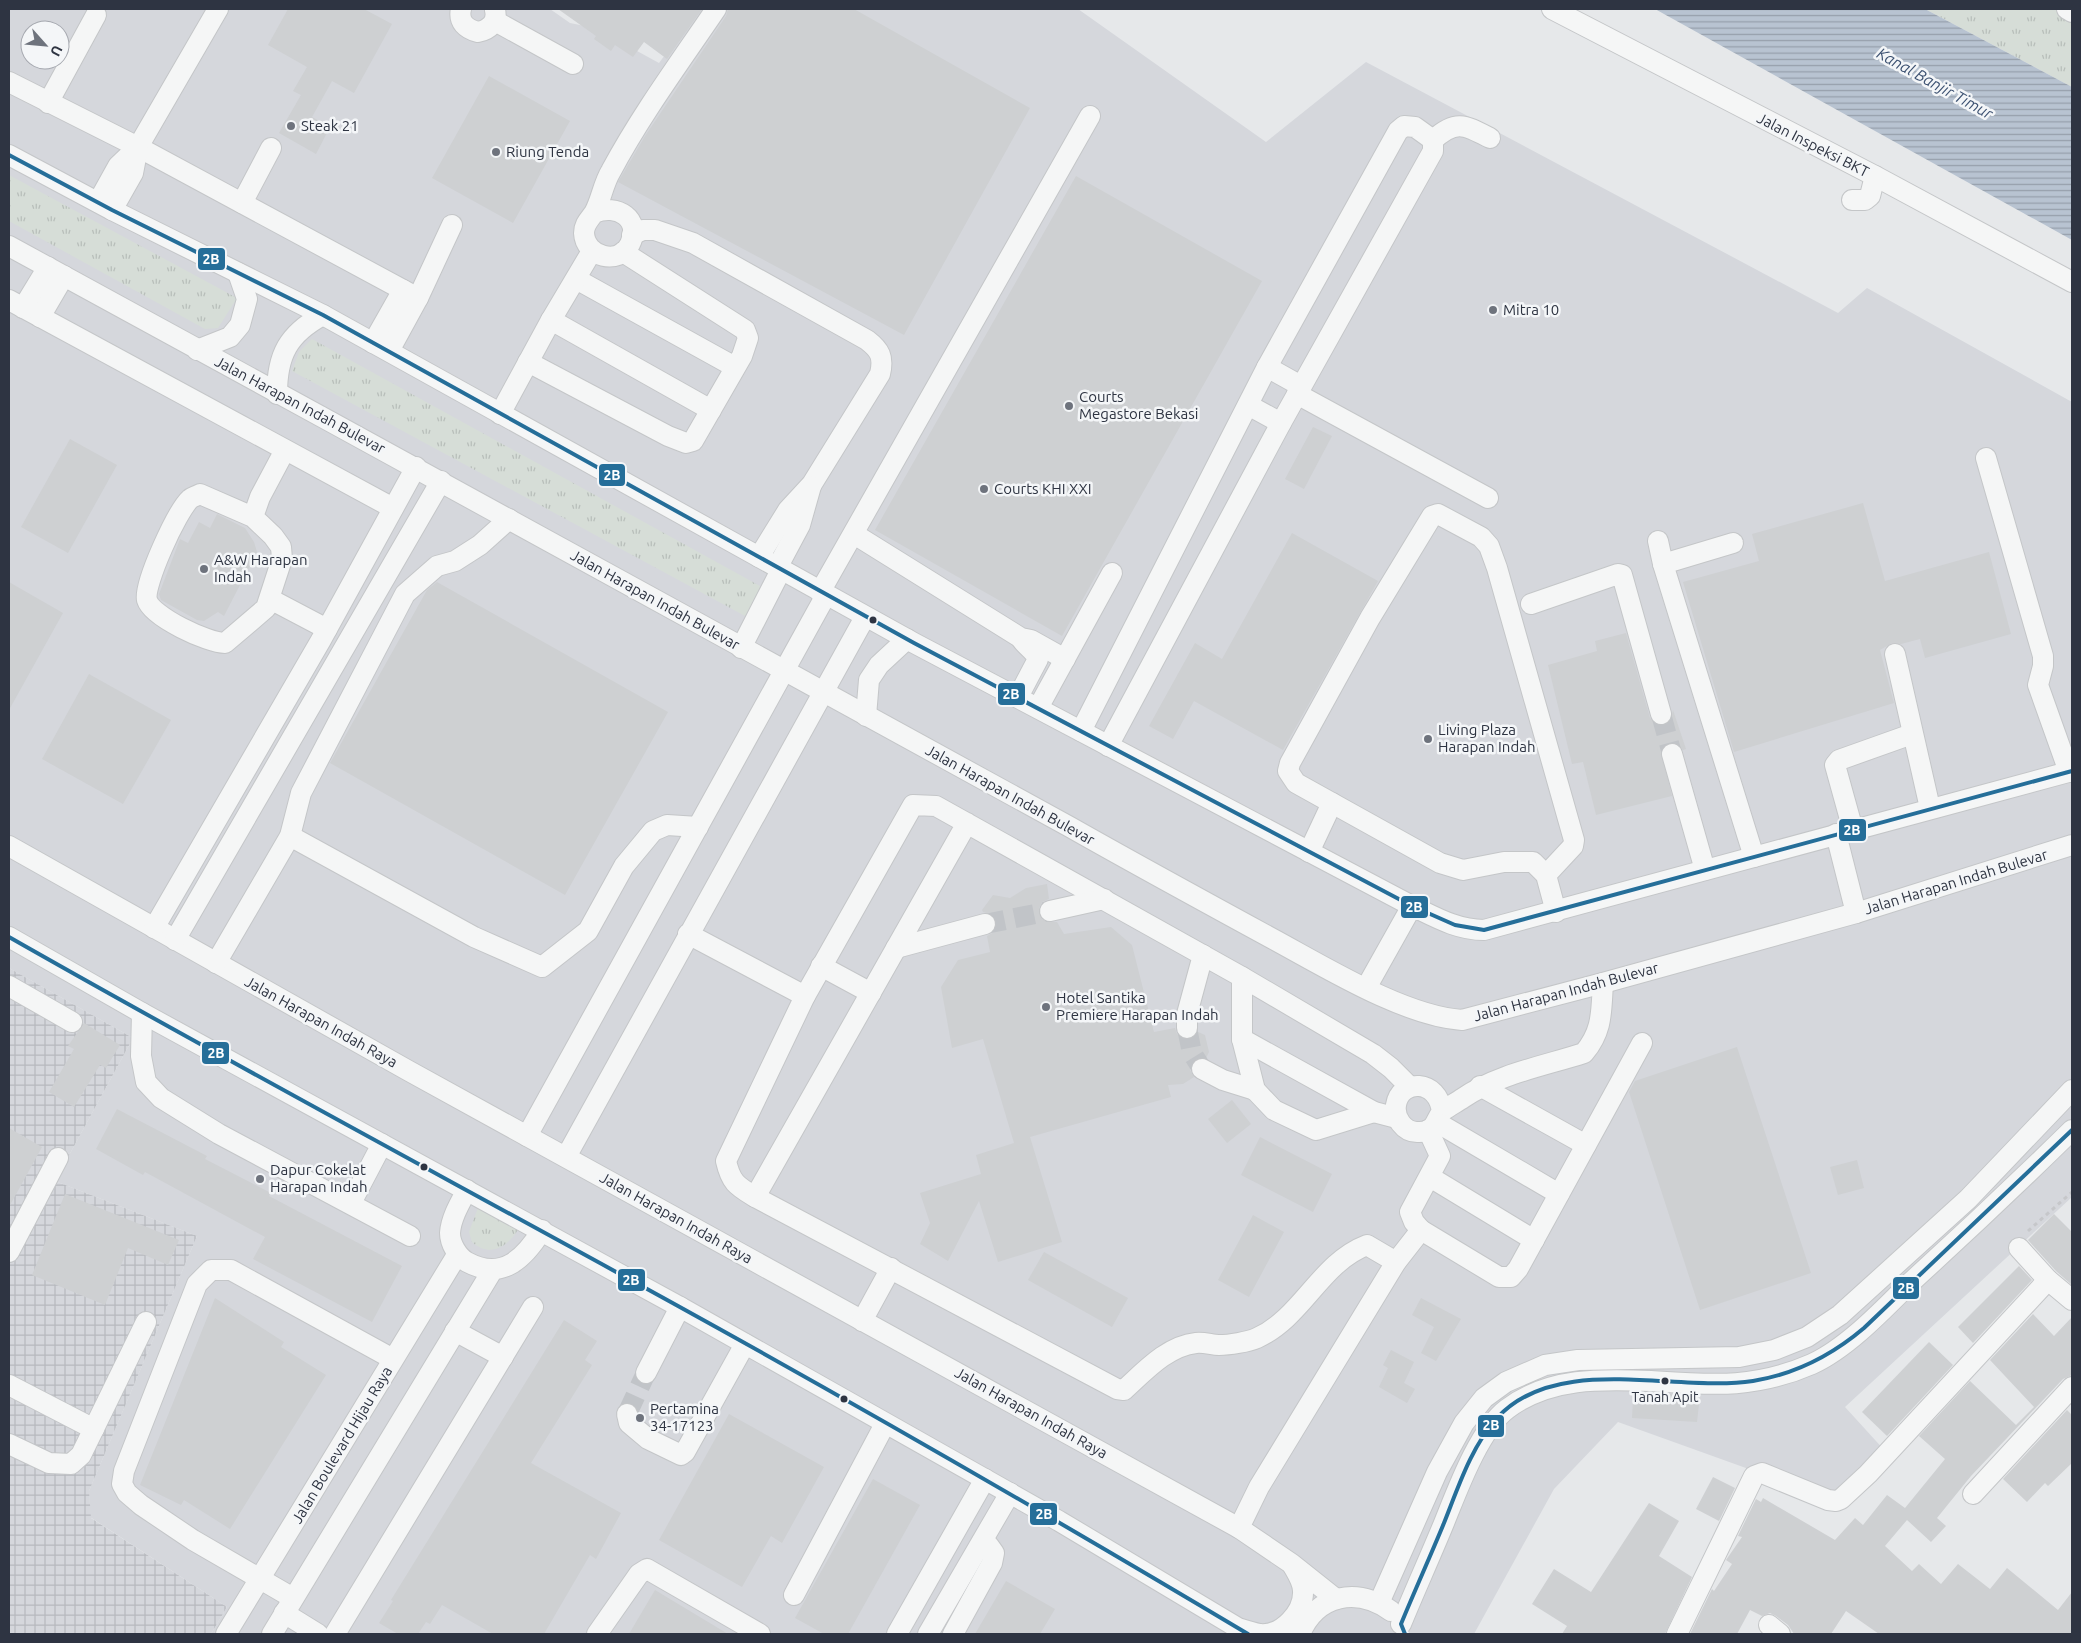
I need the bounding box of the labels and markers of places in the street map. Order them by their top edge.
place label: Steak 21 [301,117,359,134]
marker: Steak 21 [285,120,297,132]
place label: Riung Tenda [506,143,589,160]
marker: Riung Tenda [490,146,502,158]
place label: Mitra 10 [1503,301,1559,318]
marker: Mitra 10 [1487,304,1499,316]
place label: Courts Megastore Bekasi [1079,388,1198,422]
marker: Courts Megastore Bekasi [1063,400,1075,412]
place label: Courts KHI XXI [994,480,1092,497]
marker: Courts KHI XXI [978,483,990,495]
place label: A&W Harapan Indah [214,551,307,585]
marker: A&W Harapan Indah [198,563,210,575]
unlabelled marker [868,615,878,625]
place label: Living Plaza Harapan Indah [1438,721,1536,755]
marker: Living Plaza Harapan Indah [1422,733,1434,745]
place label: Hotel Santika Premiere Harapan Indah [1056,989,1219,1023]
marker: Hotel Santika Premiere Harapan Indah [1040,1001,1052,1013]
place label: Dapur Cokelat Harapan Indah [270,1161,368,1195]
unlabelled marker [419,1162,429,1172]
marker: Dapur Cokelat Harapan Indah [254,1173,266,1185]
marker: Tanah Apit [1660,1376,1670,1386]
place label: Tanah Apit [1631,1389,1699,1405]
unlabelled marker [839,1394,849,1404]
place label: Pertamina 34-17123 [650,1400,719,1434]
marker: Pertamina 34-17123 [634,1412,646,1424]

